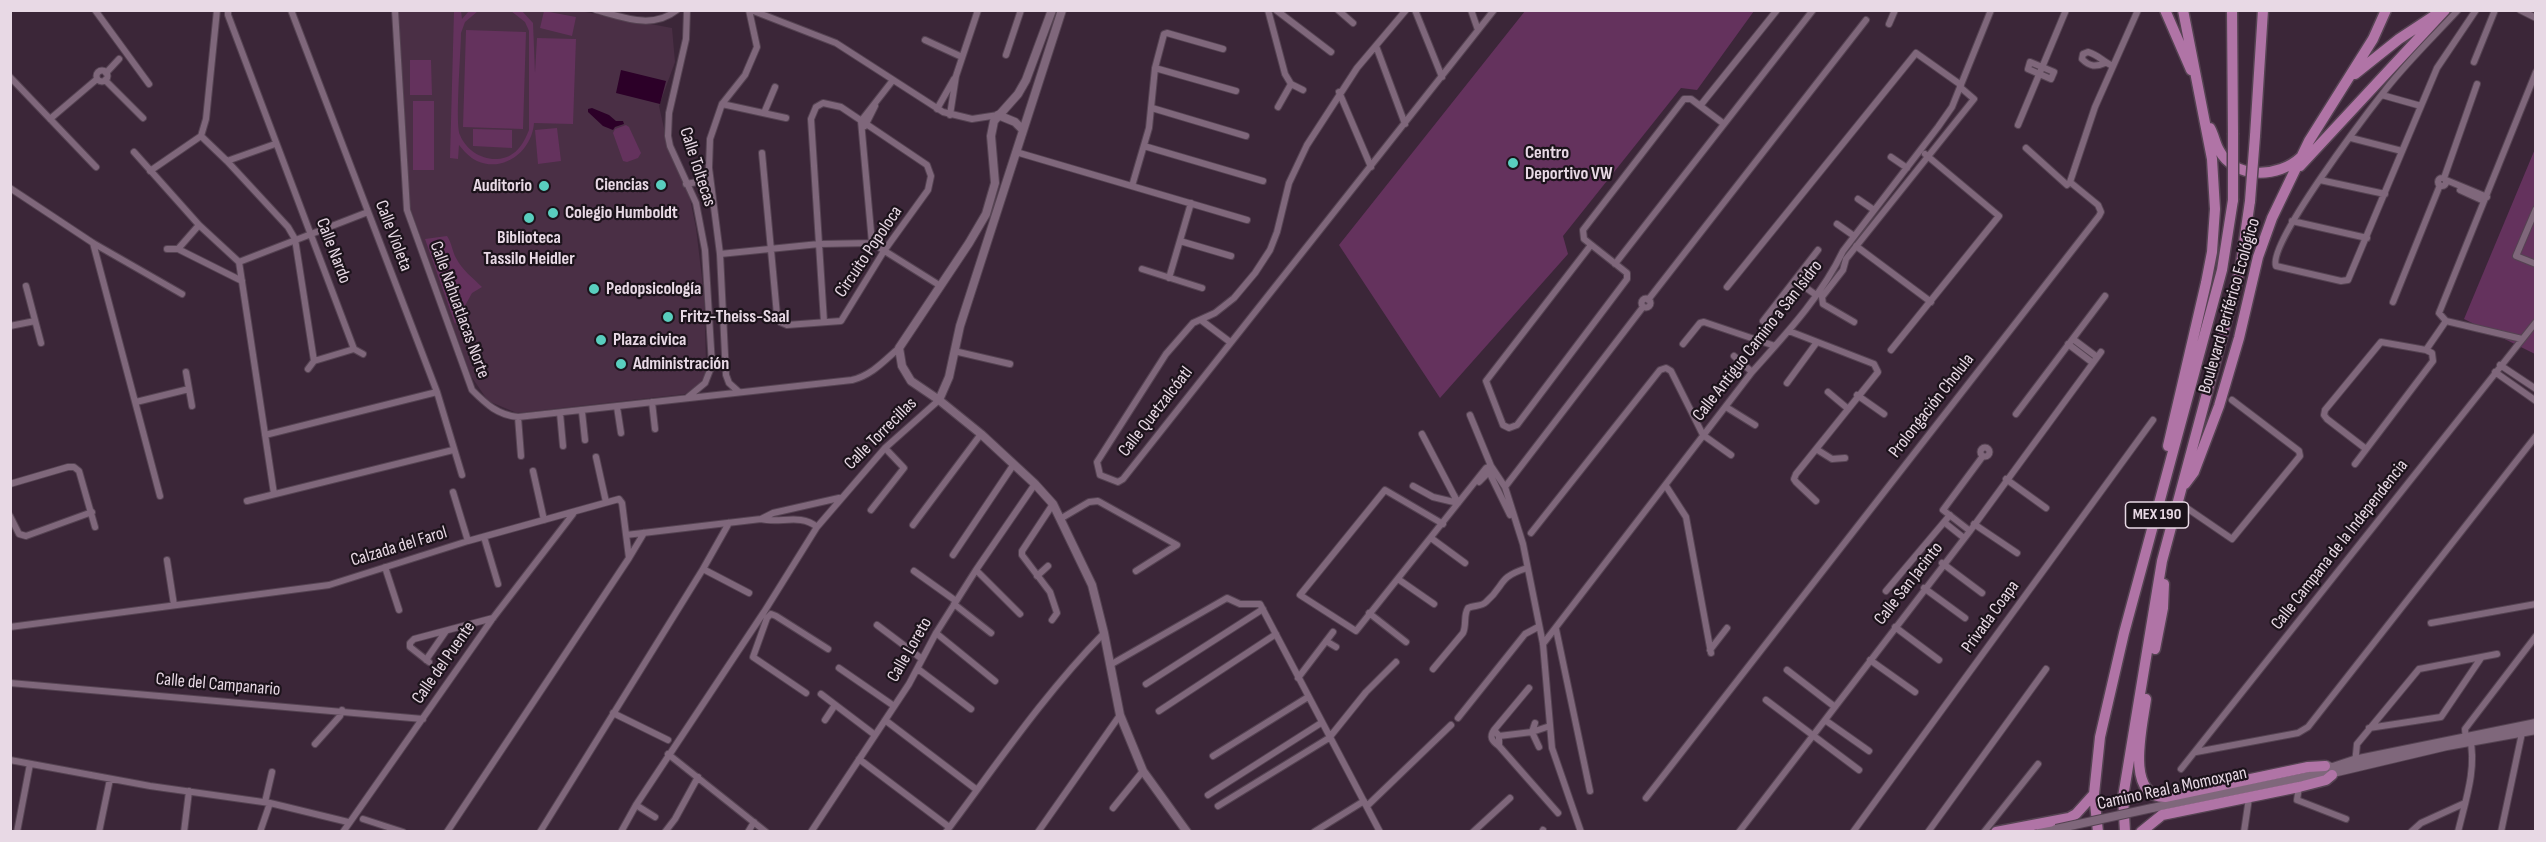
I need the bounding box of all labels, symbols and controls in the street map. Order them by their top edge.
street label: Calle Toltecas [674,125,720,209]
place label: Centro Deportivo VW [1525,142,1613,184]
marker: Centro Deportivo VW [1506,156,1520,170]
place label: Ciencias [595,174,649,196]
place label: Auditorio [473,175,532,197]
marker: Ciencias [654,178,668,192]
marker: Auditorio [537,179,551,193]
street label: Calle Violeta [370,198,416,274]
place label: Colegio Humboldt [565,202,678,224]
street label: Circuito Popoloca [831,202,907,302]
marker: Colegio Humboldt [546,206,560,220]
marker: Biblioteca Tassilo Heidler [522,211,536,225]
street label: Calle Nardo [311,215,355,287]
street label: Boulevard Periférico Ecológico [2195,216,2265,396]
place label: Biblioteca Tassilo Heidler [483,227,575,270]
street label: Calle Nahuatlacas Norte [424,239,494,381]
street label: Calle Antiguo Camino a San Isidro [1688,256,1828,426]
place label: Pedopsicología [606,278,701,300]
marker: Pedopsicología [587,282,601,296]
place label: Fritz-Theiss-Saal [680,306,789,328]
marker: Fritz-Theiss-Saal [661,310,675,324]
place label: Plaza civica [613,329,686,351]
marker: Plaza civica [594,333,608,347]
street label: Prolongación Cholula [1885,350,1979,462]
place label: Administración [633,353,729,375]
marker: Administración [614,357,628,371]
street label: Calle Quetzalcóatl [1114,363,1198,461]
street label: Calle Torrecillas [840,393,922,475]
street label: Calle Campana de la Independencia [2267,456,2413,634]
road number: MEX 190 [2126,502,2188,528]
street label: Calzada del Farol [348,522,450,572]
street label: Calle San Jacinto [1870,538,1948,630]
street label: Privada Coapa [1957,577,2025,657]
street label: Calle Loreto [883,614,937,686]
street label: Calle del Puente [408,618,480,708]
street label: Calle del Campanario [155,669,281,701]
street label: Camino Real a Momoxpan [2095,763,2249,815]

